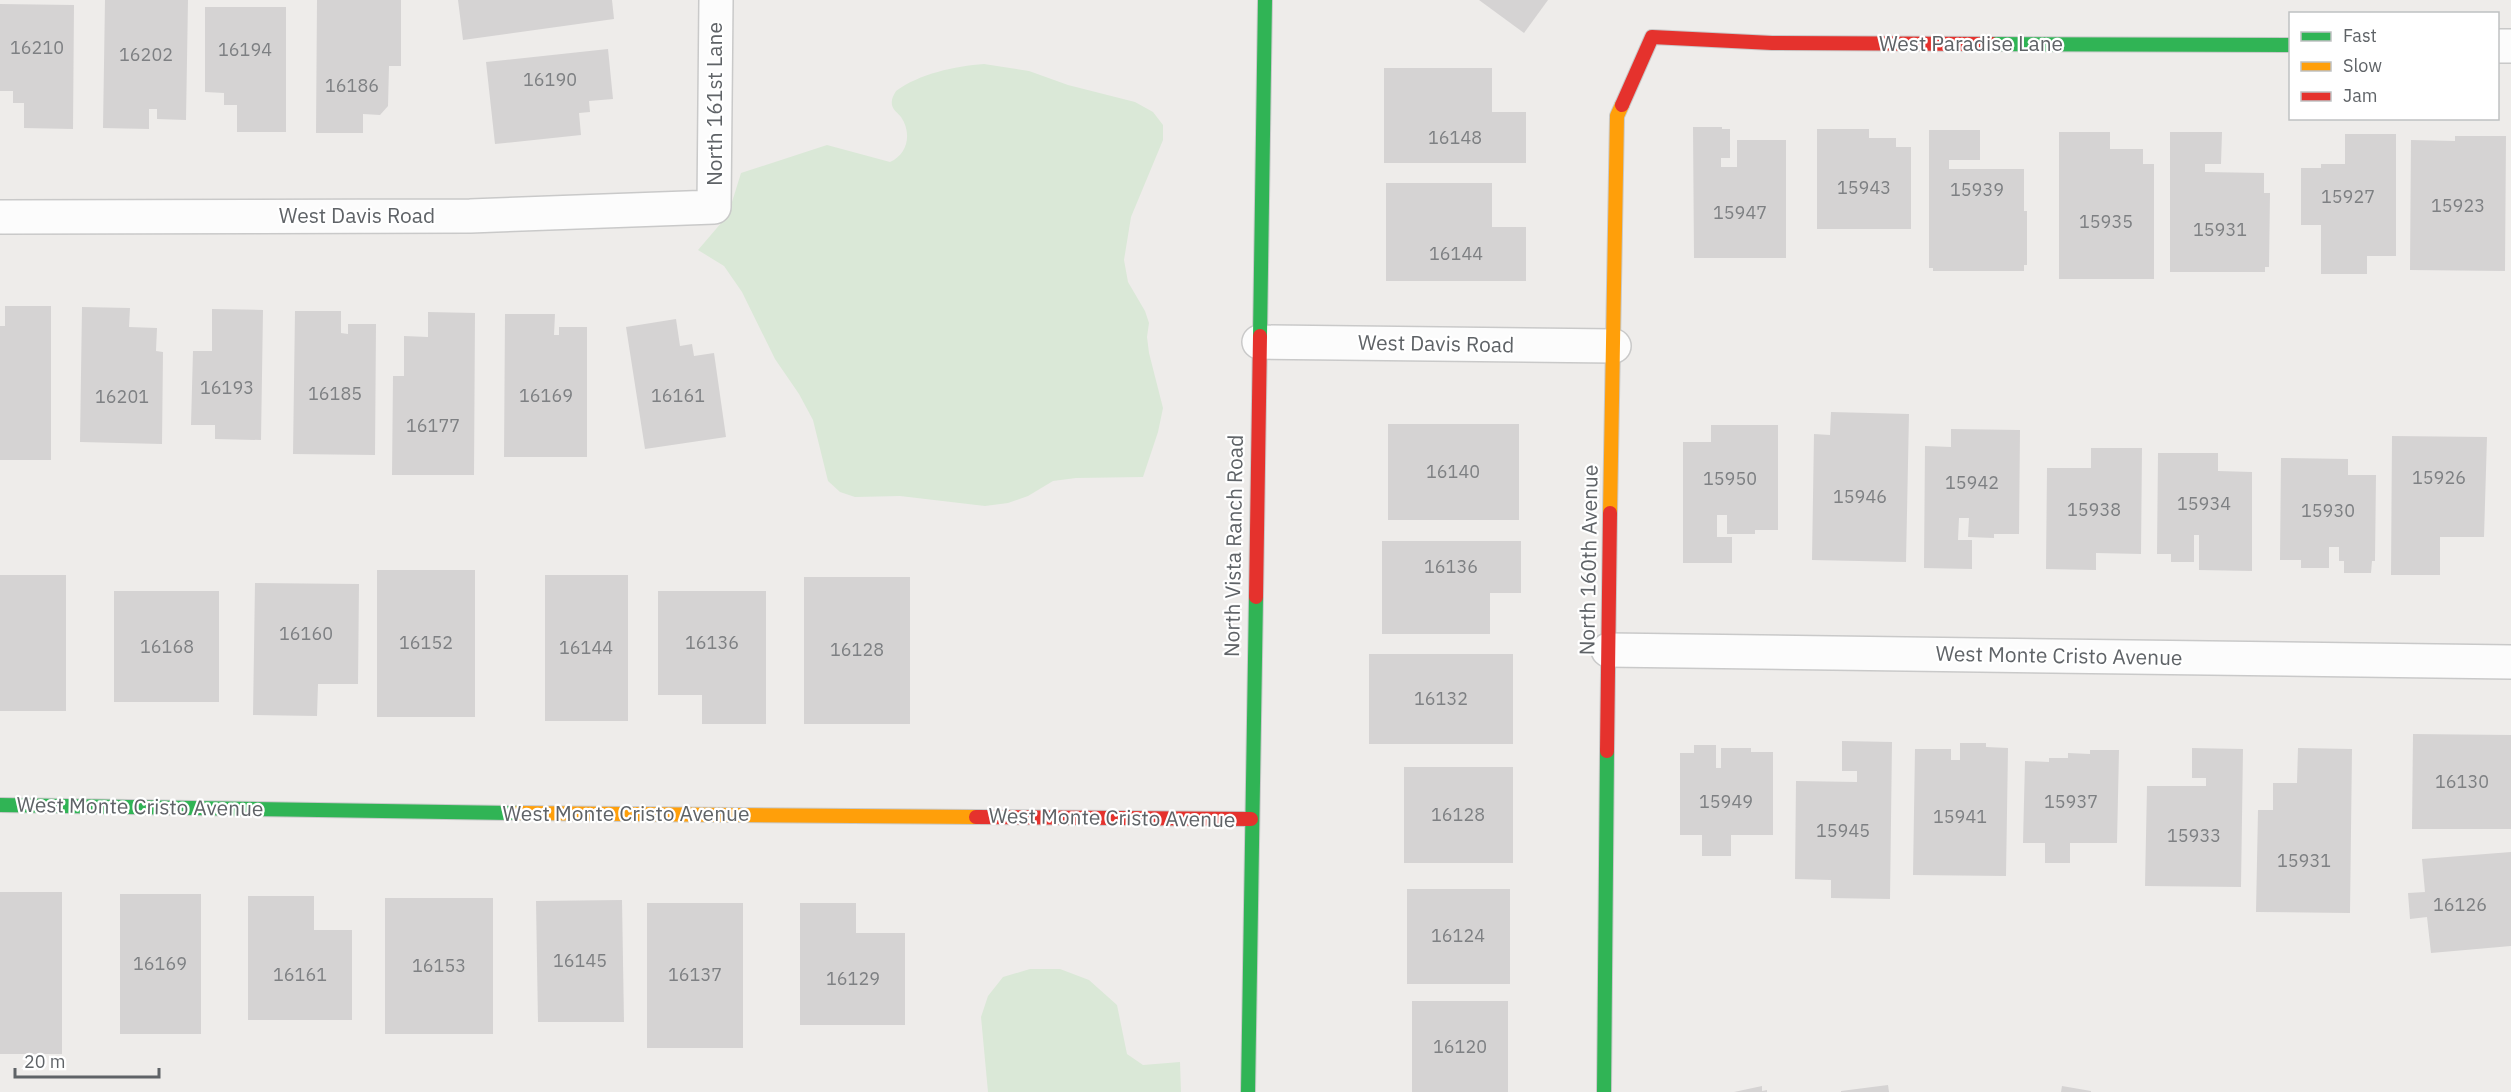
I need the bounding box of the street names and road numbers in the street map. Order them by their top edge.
street label: North 161st Lane [700,22,728,186]
street label: West Paradise Lane [1879,29,2063,57]
street label: West Davis Road [279,201,435,229]
street label: West Davis Road [1358,328,1515,358]
street label: North Vista Ranch Road [1217,435,1249,657]
street label: North 160th Avenue [1572,464,1604,656]
street label: West Monte Cristo Avenue [1935,639,2183,671]
street label: West Monte Cristo Avenue [16,790,264,822]
street label: West Monte Cristo Avenue [502,799,750,827]
street label: West Monte Cristo Avenue [988,801,1236,833]

